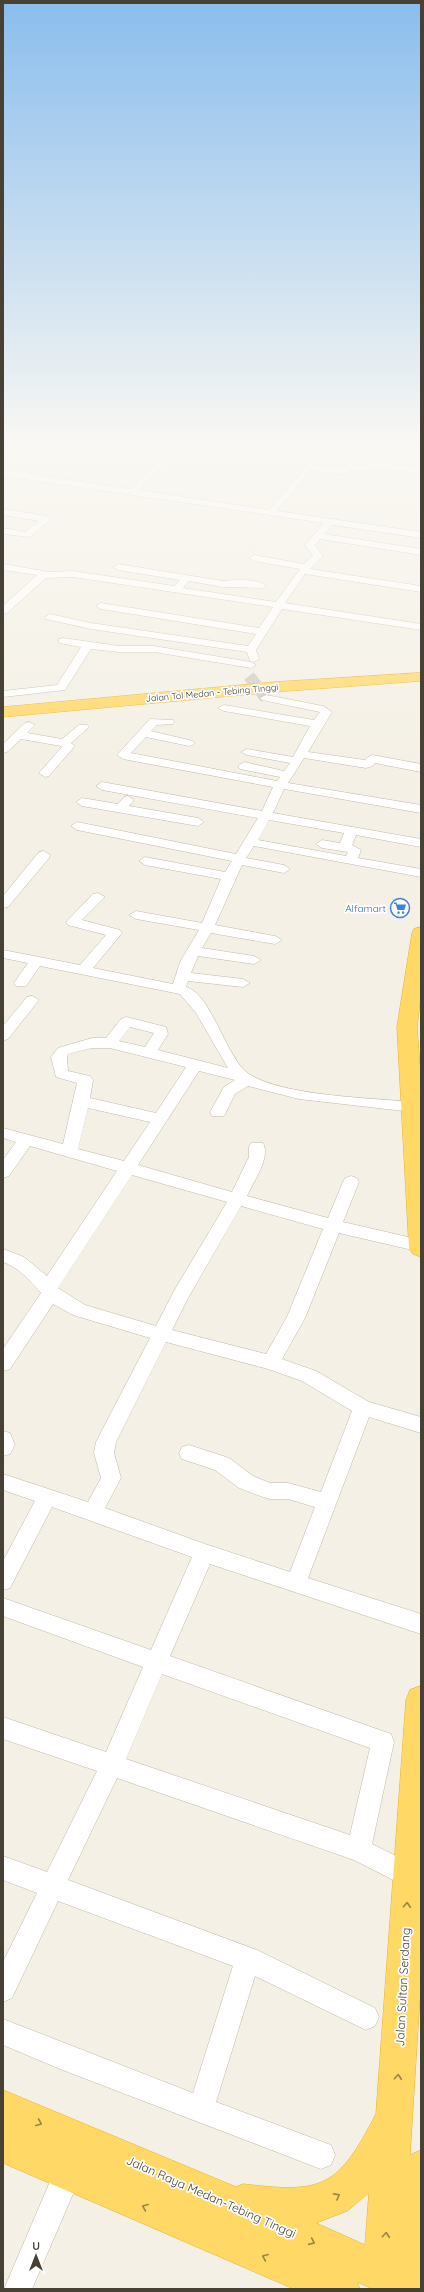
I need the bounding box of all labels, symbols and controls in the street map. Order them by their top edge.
street label: Jalan Tol Medan - Tebing Tinggi [145,681,279,704]
supermarket icon: Alfamart [389,897,411,919]
place label: Alfamart [345,902,387,915]
one-way arrow [403,1902,412,1908]
street label: Jalan Sultan Serdang [392,1927,413,2047]
one-way arrow [394,2074,403,2080]
one-way arrow [34,2118,42,2126]
street label: Jalan Raya Medan-Tebing Tinggi [124,2152,298,2241]
one-way arrow [332,2194,340,2201]
one-way arrow [142,2204,150,2212]
one-way arrow [381,2232,390,2238]
north arrow [16,2236,56,2276]
one-way arrow [309,2237,316,2245]
text: U [32,2239,40,2253]
one-way arrow [261,2254,268,2262]

